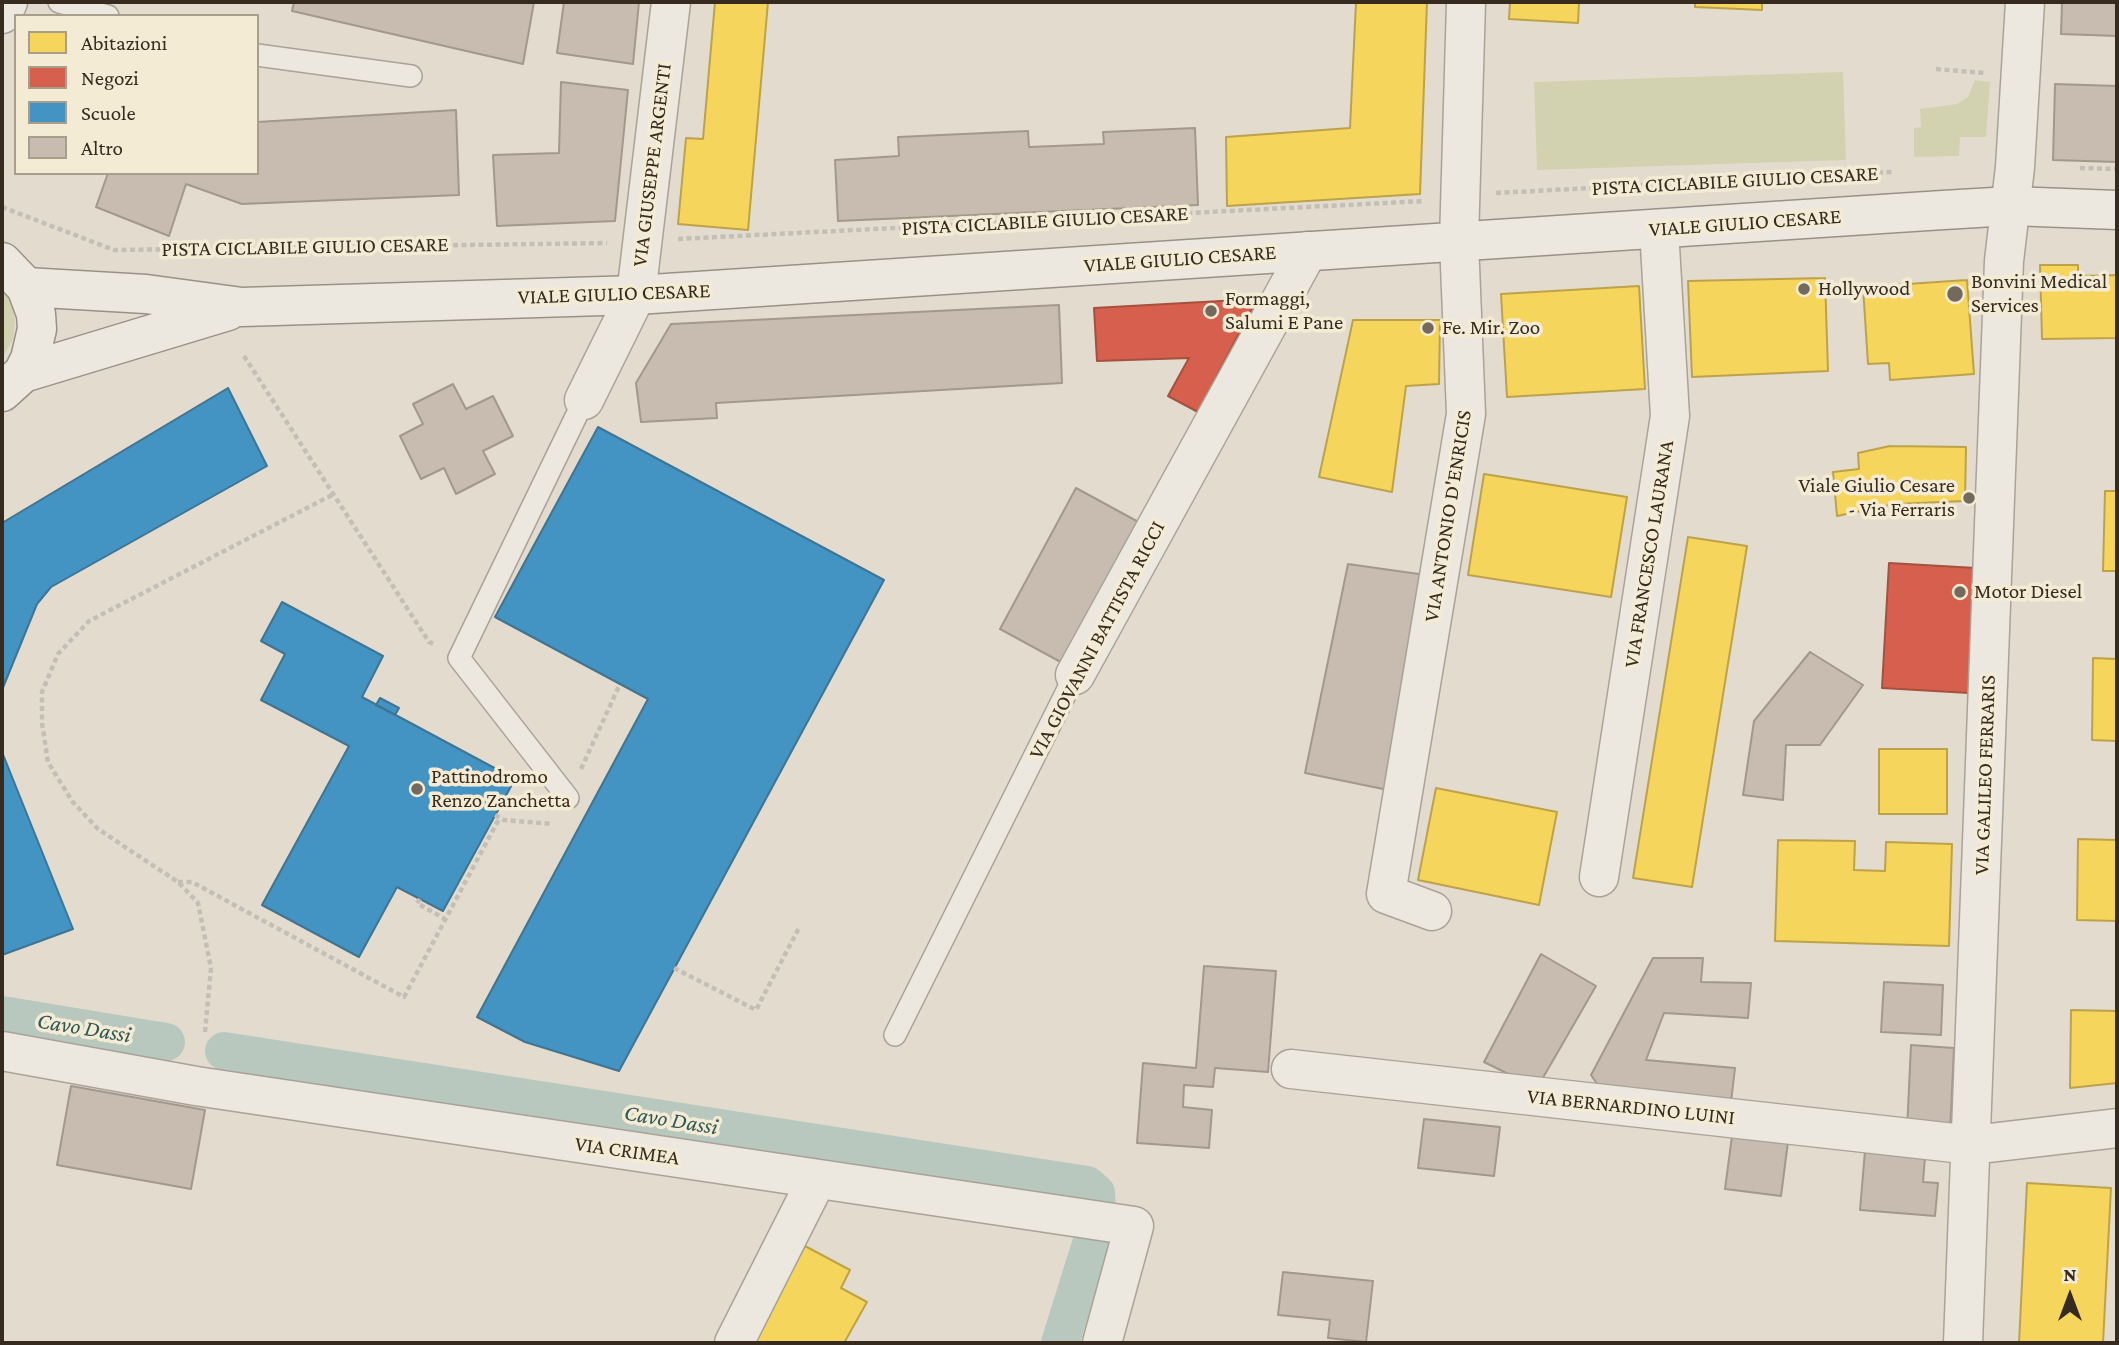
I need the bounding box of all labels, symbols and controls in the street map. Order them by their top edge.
legend [14,14,259,175]
text: Abitazioni [81,31,167,55]
street label: VIA GIUSEPPE ARGENTI [627,62,677,268]
text: Negozi [81,66,139,90]
text: Scuole [81,101,136,125]
text: Altro [81,136,123,160]
street label: PISTA CICLABILE GIULIO CESARE [1591,161,1879,201]
street label: PISTA CICLABILE GIULIO CESARE [901,201,1189,241]
street label: VIALE GIULIO CESARE [1648,204,1842,242]
street label: PISTA CICLABILE GIULIO CESARE [161,232,449,262]
street label: VIALE GIULIO CESARE [1083,240,1277,278]
place label: Bonvini Medical Services [1971,269,2107,319]
place label: Hollywood [1818,276,1910,302]
street label: VIALE GIULIO CESARE [517,278,711,310]
marker: Hollywood [1796,281,1812,297]
marker: Bonvini Medical Services [1945,284,1965,304]
place label: Formaggi, Salumi E Pane [1225,286,1343,336]
marker: Formaggi, Salumi E Pane [1203,303,1219,319]
place label: Fe. Mir. Zoo [1442,315,1540,341]
marker: Fe. Mir. Zoo [1420,320,1436,336]
street label: VIA ANTONIO D'ENRICIS [1419,408,1477,624]
street label: VIA FRANCESCO LAURANA [1619,439,1679,669]
place label: Viale Giulio Cesare - Via Ferraris [1798,473,1955,523]
marker: Viale Giulio Cesare - Via Ferraris [1961,490,1977,506]
street label: VIA GIOVANNI BATTISTA RICCI [1023,517,1171,763]
place label: Motor Diesel [1974,579,2082,605]
marker: Motor Diesel [1952,584,1968,600]
street label: VIA GALILEO FERRARIS [1969,674,2001,876]
place label: Pattinodromo Renzo Zanchetta [431,764,571,814]
marker: Pattinodromo Renzo Zanchetta [409,781,425,797]
water label: Cavo Dassi [35,1007,133,1049]
street label: VIA BERNARDINO LUINI [1526,1084,1736,1130]
water label: Cavo Dassi [622,1099,720,1141]
street label: VIA CRIMEA [573,1131,681,1171]
north arrow [2035,1261,2105,1331]
text: N [2064,1264,2076,1285]

